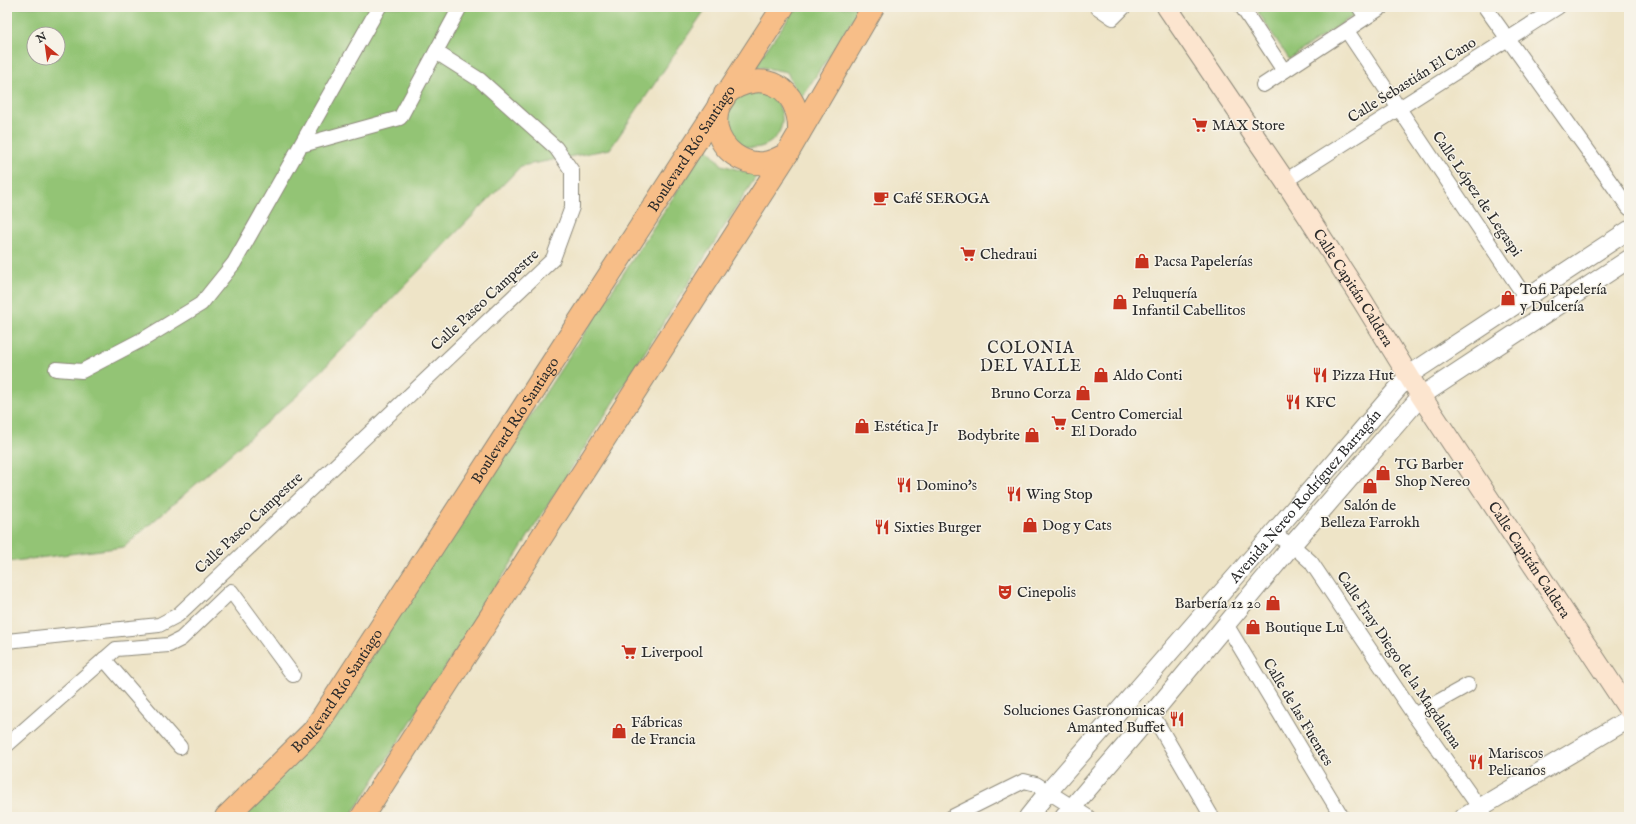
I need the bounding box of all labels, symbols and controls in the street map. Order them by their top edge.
north arrow [26,26,66,66]
text: N [33,29,50,47]
street label: Calle Sebastián El Cano [1344,33,1480,127]
street label: Boulevard Río Santiago [643,81,739,215]
supermarket icon: MAX Store [1191,116,1209,134]
place label: MAX Store [1212,116,1285,135]
street label: Calle López de Legaspi [1428,128,1526,260]
cafe icon: Café SEROGA [872,189,890,207]
place label: Café SEROGA [893,189,990,208]
street label: Calle Capitán Caldera [1309,225,1398,351]
street label: Calle Paseo Campestre [427,245,543,355]
supermarket icon: Chedraui [959,245,977,263]
place label: Chedraui [980,245,1037,264]
shop icon: Pacsa Papelerías [1133,252,1151,270]
place label: Pacsa Papelerías [1154,252,1253,271]
place label: Tofi Papelería y Dulcería [1519,280,1607,316]
place label: Peluquería Infantil Cabellitos [1132,284,1246,320]
shop icon: Tofi Papelería y Dulcería [1499,289,1517,307]
shop icon: Peluquería Infantil Cabellitos [1111,293,1129,311]
district label: COLONIA DEL VALLE [980,339,1082,377]
street label: Boulevard Río Santiago [467,353,563,487]
shop icon: Aldo Conti [1092,366,1110,384]
place label: Aldo Conti [1112,366,1182,385]
restaurant icon: Pizza Hut [1311,366,1329,384]
place label: Pizza Hut [1332,366,1394,385]
place label: Bruno Corza [991,384,1072,403]
shop icon: Bruno Corza [1074,384,1092,402]
restaurant icon: KFC [1284,393,1302,411]
place label: KFC [1305,393,1336,412]
place label: Centro Comercial El Dorado [1071,405,1183,441]
street label: Avenida Nereo Rodríguez Barragán [1224,405,1385,587]
supermarket icon: Centro Comercial El Dorado [1050,414,1068,432]
shop icon: Estética Jr [853,417,871,435]
place label: Estética Jr [874,417,939,436]
place label: Bodybrite [957,426,1020,445]
shop icon: Bodybrite [1023,426,1041,444]
place label: TG Barber Shop Nereo [1395,455,1470,491]
shop icon: TG Barber Shop Nereo [1374,464,1392,482]
street label: Calle Paseo Campestre [191,468,307,578]
restaurant icon: Domino's [895,476,913,494]
place label: Domino's [916,476,977,495]
shop icon: Salón de Belleza Farrokh [1361,477,1379,495]
restaurant icon: Wing Stop [1005,485,1023,503]
place label: Wing Stop [1026,485,1093,504]
place label: Salón de Belleza Farrokh [1320,496,1420,532]
street label: Calle Capitán Caldera [1484,498,1575,622]
shop icon: Dog y Cats [1021,516,1039,534]
place label: Dog y Cats [1042,516,1112,535]
restaurant icon: Sixties Burger [873,518,891,536]
place label: Sixties Burger [894,518,982,537]
street label: Calle Fray Diego de la Magdalena [1332,568,1466,753]
theatre icon: Cinepolis [996,583,1014,601]
place label: Cinepolis [1017,583,1076,602]
place label: Barbería 12 20 [1175,594,1261,613]
shop icon: Barbería 12 20 [1264,594,1282,612]
shop icon: Boutique Lu [1244,618,1262,636]
place label: Boutique Lu [1265,618,1344,637]
street label: Boulevard Río Santiago [287,625,387,757]
supermarket icon: Liverpool [620,643,638,661]
place label: Liverpool [641,643,704,662]
street label: Calle de las Fuentes [1258,655,1338,769]
place label: Soluciones Gastronomicas Amanted Buffet [1003,701,1165,737]
restaurant icon: Soluciones Gastronomicas Amanted Buffet [1168,710,1186,728]
place label: Fábricas de Francia [631,713,696,749]
shop icon: Fábricas de Francia [610,722,628,740]
place label: Mariscos Pelicanos [1488,744,1546,780]
restaurant icon: Mariscos Pelicanos [1467,753,1485,771]

